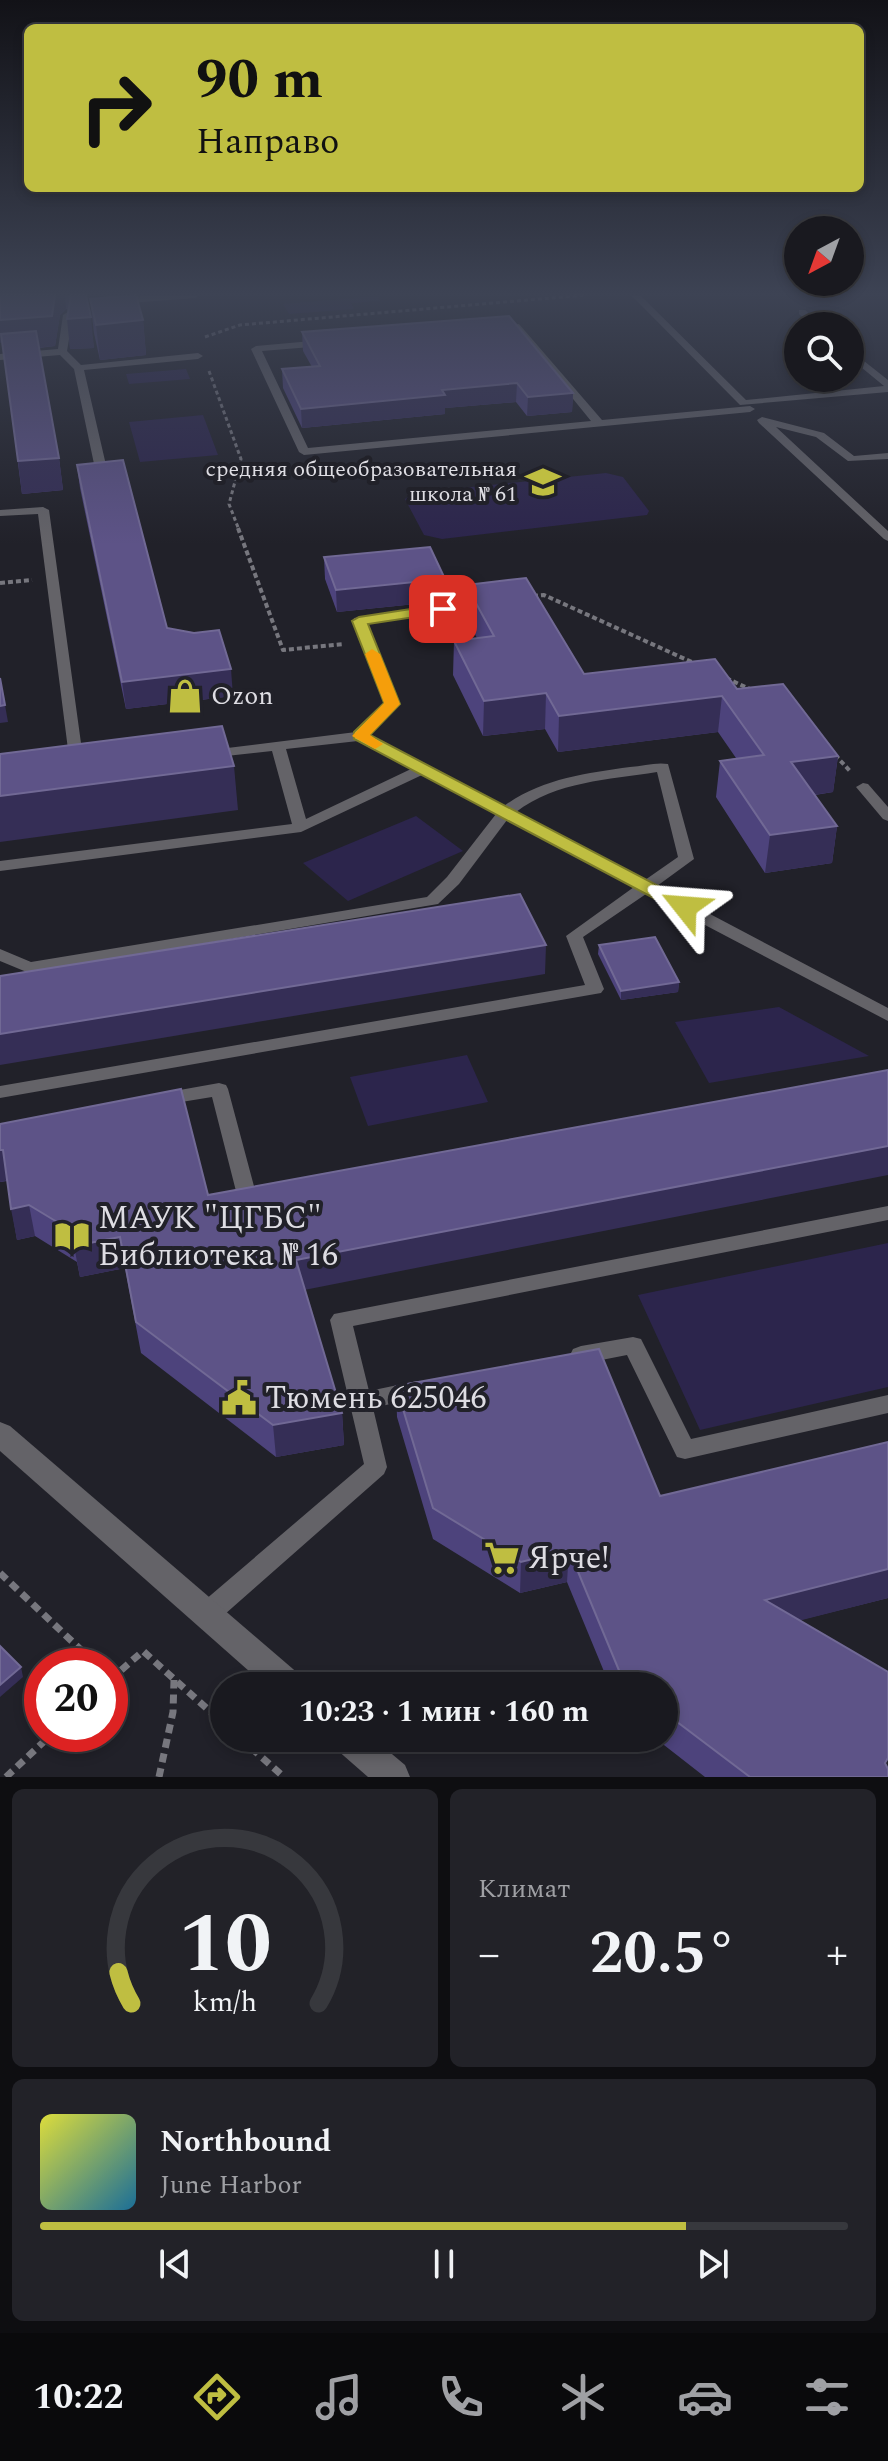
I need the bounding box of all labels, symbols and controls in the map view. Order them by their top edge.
text: 90 m [196,38,323,123]
icon: right [64,56,168,160]
text: Направо [196,115,339,170]
north arrow [784,216,864,296]
map controls [784,216,864,392]
button: search [784,312,864,392]
place label: средняя общеобразовательная школа № 61 [206,453,517,511]
school or university icon: средняя общеобразовательная школа № 61 [524,463,562,501]
pin [409,575,477,643]
icon: arrive [421,587,465,631]
place label: Ozon [211,676,273,716]
shop icon: Ozon [166,677,204,715]
position arrow [643,865,727,949]
place label: МАУК "ЦГБС" Библиотека № 16 [98,1194,338,1280]
library icon: МАУК "ЦГБС" Библиотека № 16 [53,1217,91,1255]
place label: Тюмень 625046 [265,1374,487,1423]
public building icon: Тюмень 625046 [220,1379,258,1417]
place label: Ярче! [528,1534,609,1583]
supermarket icon: Ярче! [483,1539,521,1577]
speed limit sign: 20 [24,1648,128,1752]
text: 10:23 · 1 мин · 160 m [299,1689,589,1735]
text: Климат [478,1869,570,1909]
text: 10 [178,1882,272,2009]
text: 20.5° [589,1908,737,2000]
text: − [478,1921,500,1988]
text: + [826,1921,848,1988]
text: km/h [193,1981,257,2024]
text: Northbound [160,2119,331,2165]
text: June Harbor [160,2165,302,2205]
icon: previous [153,2242,197,2286]
icon: pause [422,2242,466,2286]
icon: next [691,2242,735,2286]
icon: directions [189,2369,245,2425]
icon: music [311,2369,367,2425]
icon: phone [433,2369,489,2425]
icon: climate [555,2369,611,2425]
icon: car [677,2369,733,2425]
icon: filters [799,2369,855,2425]
text: 10:22 [33,2370,123,2425]

